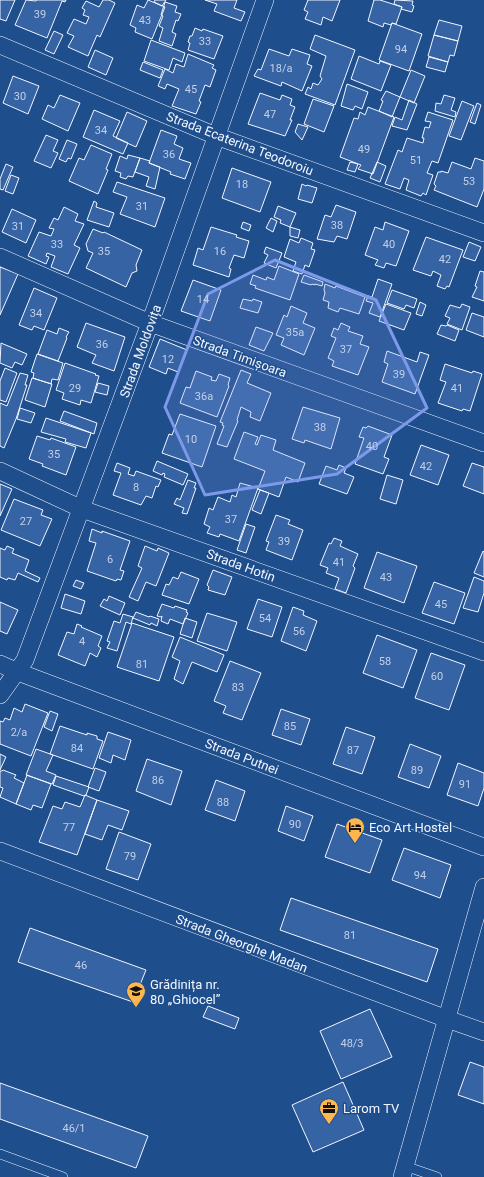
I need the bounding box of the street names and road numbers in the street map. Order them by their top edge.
street label: Strada Ecaterina Teodoroiu [164,108,315,178]
street label: Strada Moldovița [117,302,165,400]
street label: Strada Timișoara [191,333,289,381]
street label: Strada Hotin [204,546,277,585]
street label: Strada Putnei [203,736,281,777]
street label: Strada Gheorghe Madan [174,911,310,976]

